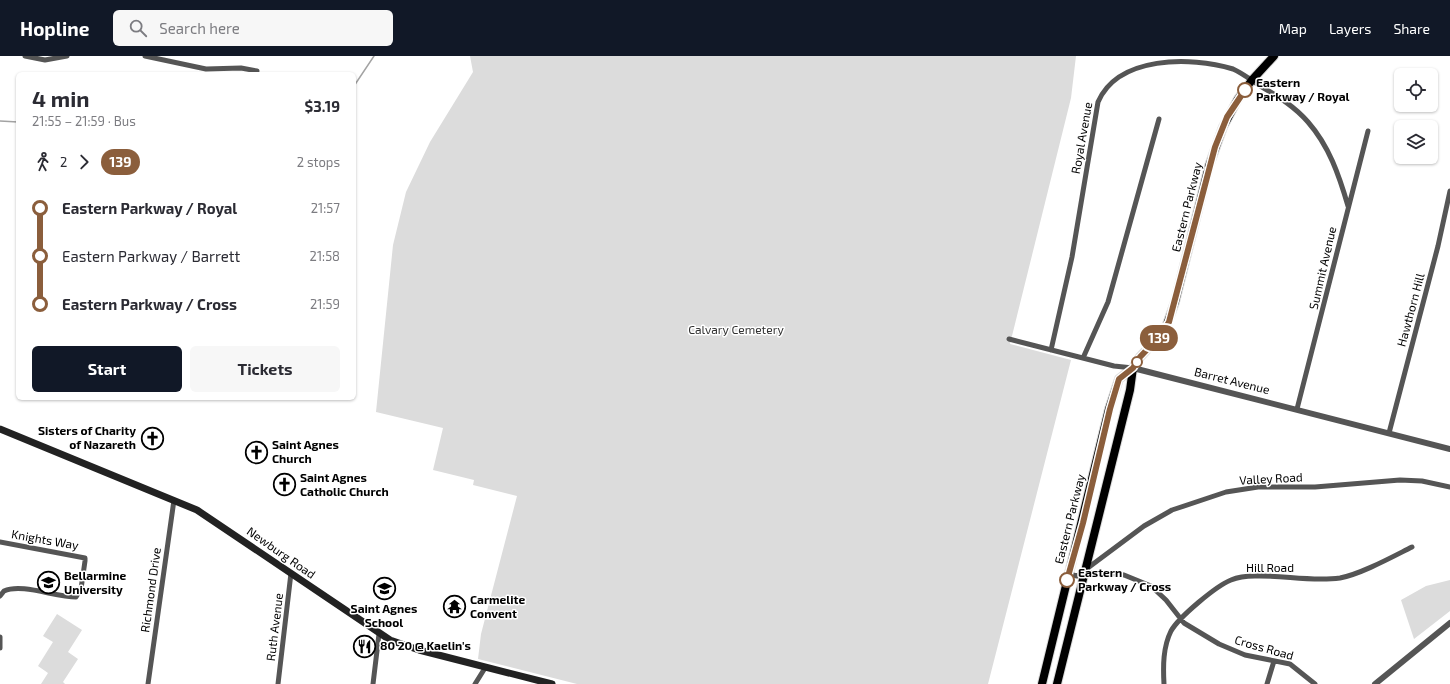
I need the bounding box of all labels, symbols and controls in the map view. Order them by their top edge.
search box [113,10,393,46]
text: Hopline [20,17,89,40]
icon: search [127,17,149,39]
text: Search here [159,19,240,37]
text: Map [1279,20,1307,37]
text: Layers [1329,20,1371,37]
text: Share [1393,20,1430,37]
map controls [1394,68,1438,164]
button: locate [1394,68,1438,112]
place label: Eastern Parkway / Royal [1256,75,1350,104]
marker: Eastern Parkway / Royal [1237,82,1253,98]
text: 4 min [32,85,89,111]
text: $3.19 [304,97,340,115]
street label: Royal Avenue [1068,101,1094,175]
text: 21:55 – 21:59 · Bus [32,113,136,129]
button: layers [1394,120,1438,164]
icon: walk [32,151,54,173]
icon: forward [73,151,95,173]
text: 139 [109,153,132,170]
text: 2 [60,154,67,170]
text: 2 stops [297,154,340,170]
street label: Eastern Parkway [1168,160,1204,253]
text: Eastern Parkway / Royal [62,199,237,217]
text: 21:57 [311,200,340,216]
street label: Summit Avenue [1306,225,1338,311]
text: Eastern Parkway / Barrett [62,247,240,265]
text: 21:58 [310,248,340,264]
street label: Hawthorn Hill [1394,271,1427,348]
text: Eastern Parkway / Cross [62,295,237,313]
text: 21:59 [310,296,340,312]
park label: Calvary Cemetery [688,322,784,336]
line badge: 139 [1136,325,1182,351]
text: 139 [1148,329,1170,346]
button: Start [32,346,182,392]
button: Tickets [190,346,340,392]
unlabelled marker [1131,356,1143,368]
street label: Barret Avenue [1193,364,1271,396]
place label: Sisters of Charity of Nazareth [38,423,136,451]
church icon: Sisters of Charity of Nazareth [139,425,165,451]
place label: Saint Agnes Church [272,437,339,465]
church icon: Saint Agnes Church [243,439,269,465]
street label: Valley Road [1239,469,1303,487]
place label: Saint Agnes Catholic Church [300,470,389,498]
church icon: Saint Agnes Catholic Church [272,472,298,498]
street label: Eastern Parkway [1051,472,1087,565]
street label: Newburg Road [245,523,318,581]
street label: Knights Way [10,526,81,552]
street label: Richmond Drive [137,547,163,633]
street label: Hill Road [1246,560,1294,574]
place label: Eastern Parkway / Cross [1078,565,1171,594]
place label: Bellarmine University [64,568,126,597]
school or university icon: Bellarmine University [36,570,62,596]
marker: Eastern Parkway / Cross [1059,572,1075,588]
school or university icon: Saint Agnes School [371,575,397,601]
street label: Ruth Avenue [263,592,285,662]
place label: Carmelite Convent [470,592,526,620]
temple icon: Carmelite Convent [441,594,467,620]
place label: Saint Agnes School [351,601,417,629]
street label: Cross Road [1233,632,1295,662]
restaurant icon: 80 20 @ Kaelin's [351,633,377,659]
place label: 80 20 @ Kaelin's [380,638,471,652]

